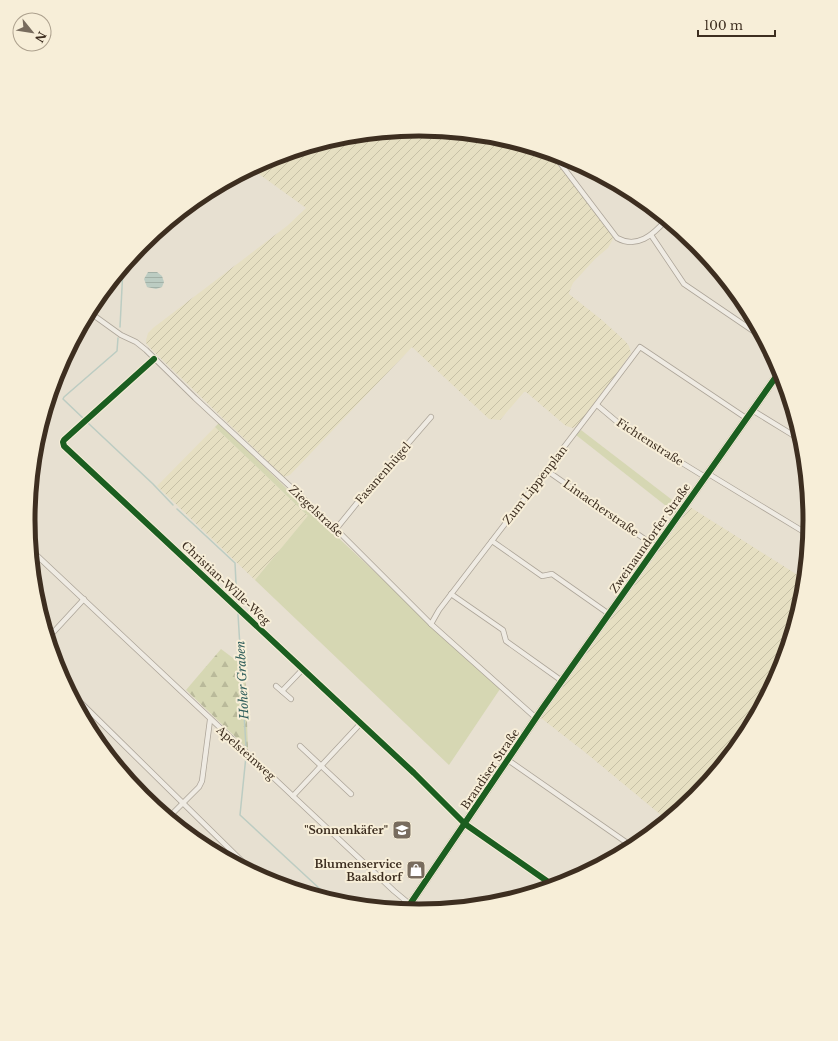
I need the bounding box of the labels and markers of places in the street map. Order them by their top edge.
school or university icon: "Sonnenkäfer" [391,819,413,841]
place label: "Sonnenkäfer" [304,823,388,837]
place label: Blumenservice Baalsdorf [314,857,403,884]
shop icon: Blumenservice Baalsdorf [405,859,427,881]

